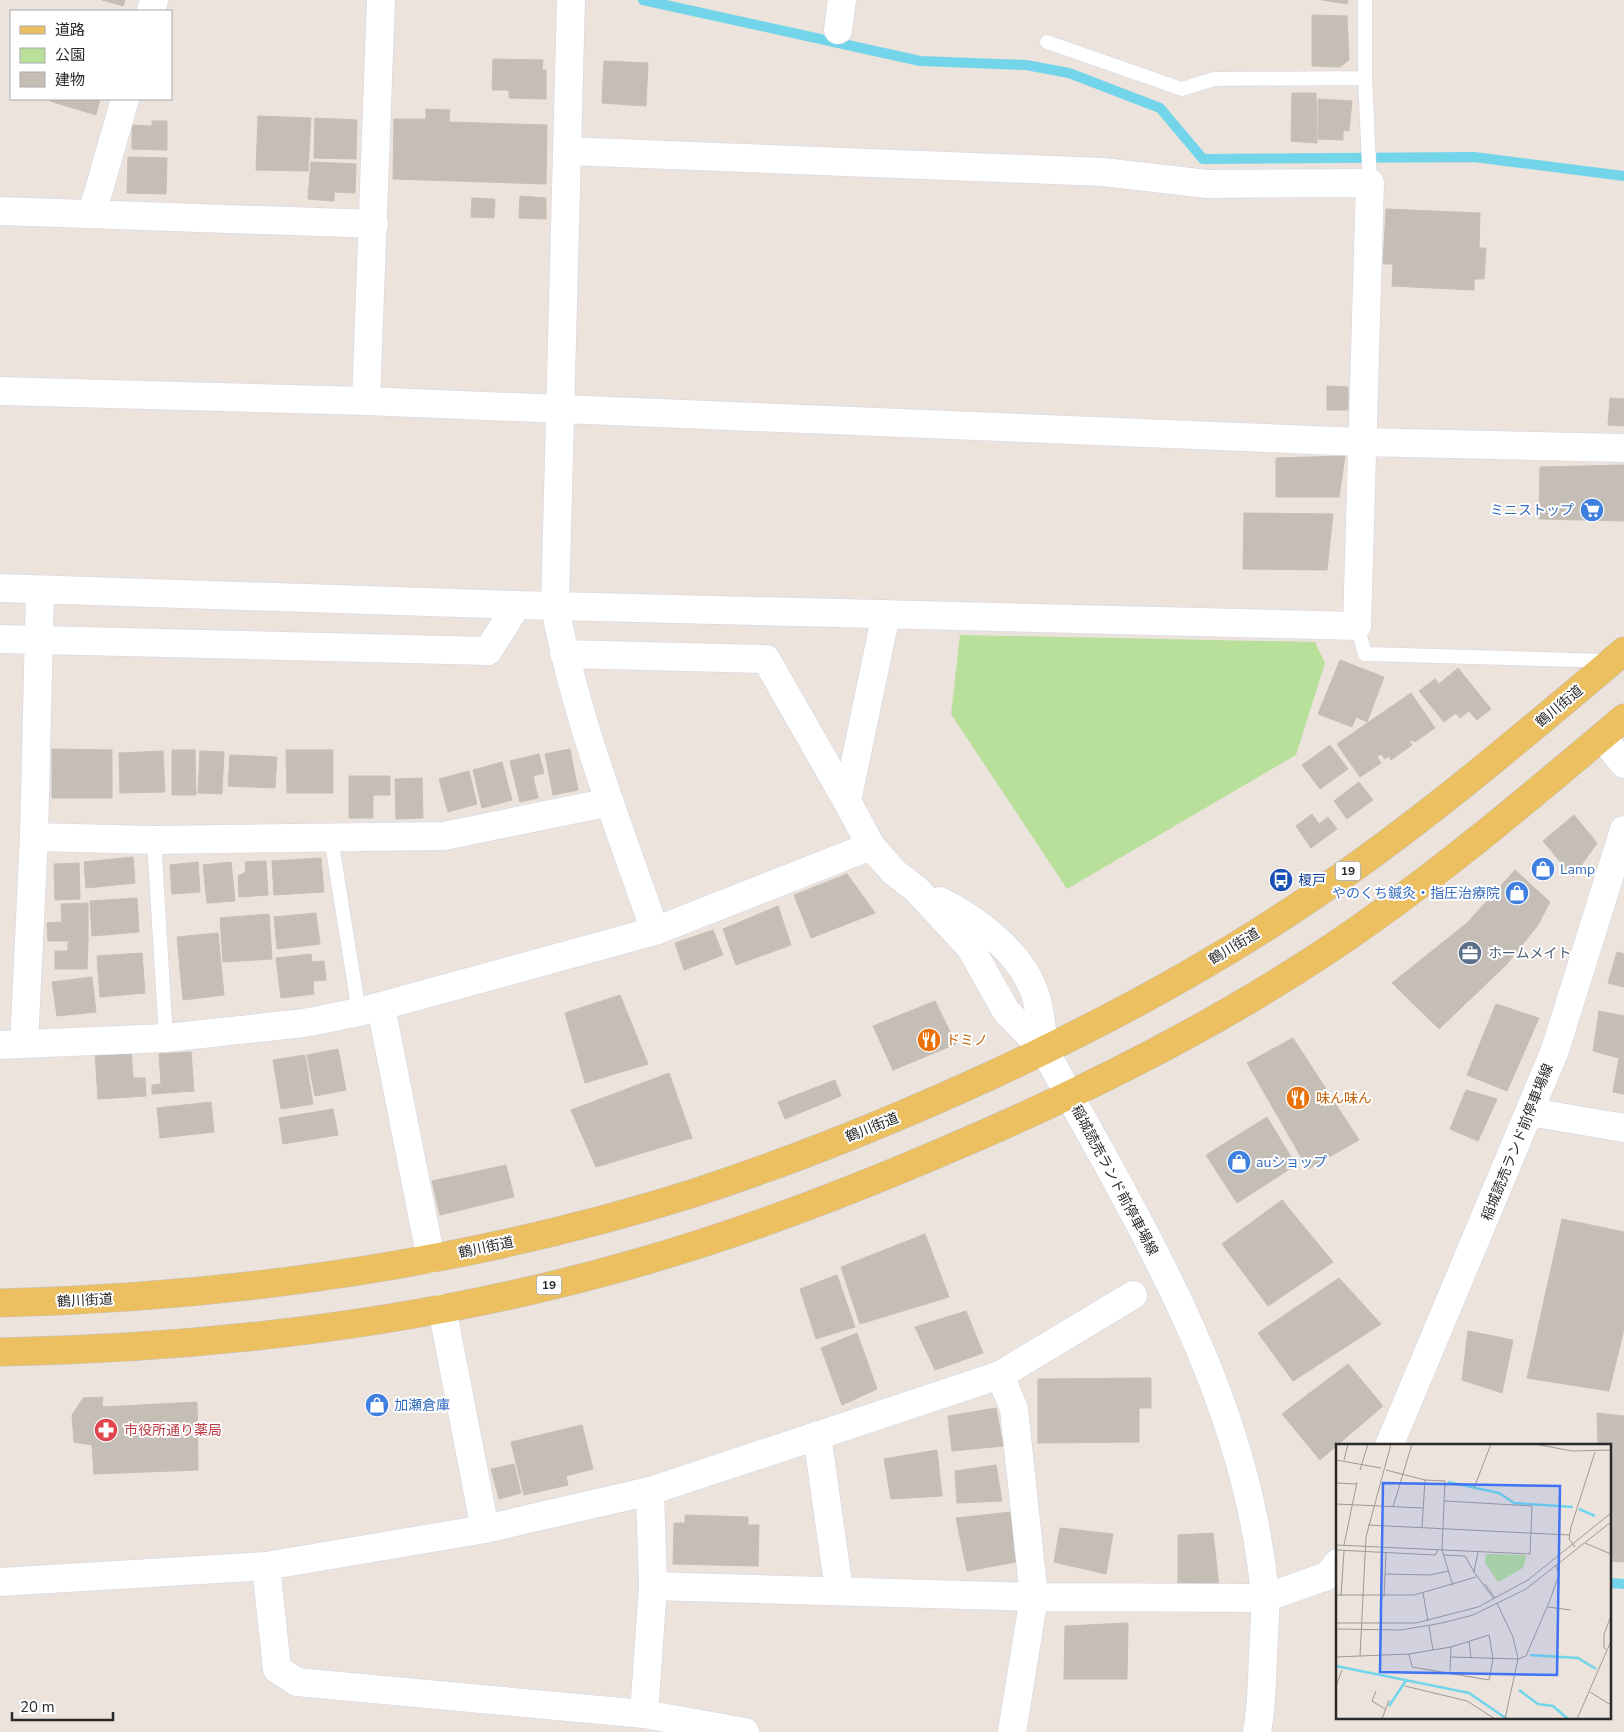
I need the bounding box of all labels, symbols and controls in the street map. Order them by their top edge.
legend [10,10,172,100]
text: 道路 [55,20,85,40]
text: 公園 [55,45,85,65]
text: 建物 [55,70,85,90]
supermarket icon: ミニストップ [1579,497,1605,523]
place label: ミニストップ [1490,501,1574,520]
street label: 鶴川街道 [1532,681,1587,732]
shop icon: Lamp [1530,856,1556,882]
place label: Lamp [1560,860,1595,879]
road number: 19 [1336,861,1360,880]
bus stop icon: 榎戸 [1268,867,1294,893]
place label: 榎戸 [1298,871,1326,890]
shop icon: やのくち鍼灸・指圧治療院 [1504,880,1530,906]
place label: やのくち鍼灸・指圧治療院 [1332,884,1500,903]
street label: 鶴川街道 [1205,924,1263,969]
office icon: ホームメイト [1457,940,1483,966]
place label: ホームメイト [1488,944,1572,963]
restaurant icon: ドミノ [916,1027,942,1053]
place label: ドミノ [946,1031,988,1050]
street label: 稲城読売ランド前停車場線 [1477,1061,1558,1224]
restaurant icon: 味ん味ん [1285,1085,1311,1111]
place label: 味ん味ん [1316,1089,1372,1108]
street label: 稲城読売ランド前停車場線 [1067,1102,1162,1259]
street label: 鶴川街道 [843,1108,902,1147]
shop icon: auショップ [1226,1149,1252,1175]
place label: auショップ [1256,1153,1327,1172]
street label: 鶴川街道 [457,1232,515,1263]
road number: 19 [536,1276,562,1294]
street label: 鶴川街道 [57,1290,113,1311]
shop icon: 加瀬倉庫 [364,1392,390,1418]
place label: 加瀬倉庫 [394,1396,450,1415]
pharmacy icon: 市役所通り薬局 [93,1417,119,1443]
place label: 市役所通り薬局 [124,1421,222,1440]
inset map [1336,1444,1612,1720]
scale bar [12,1690,114,1722]
text: 20 m [20,1697,55,1717]

